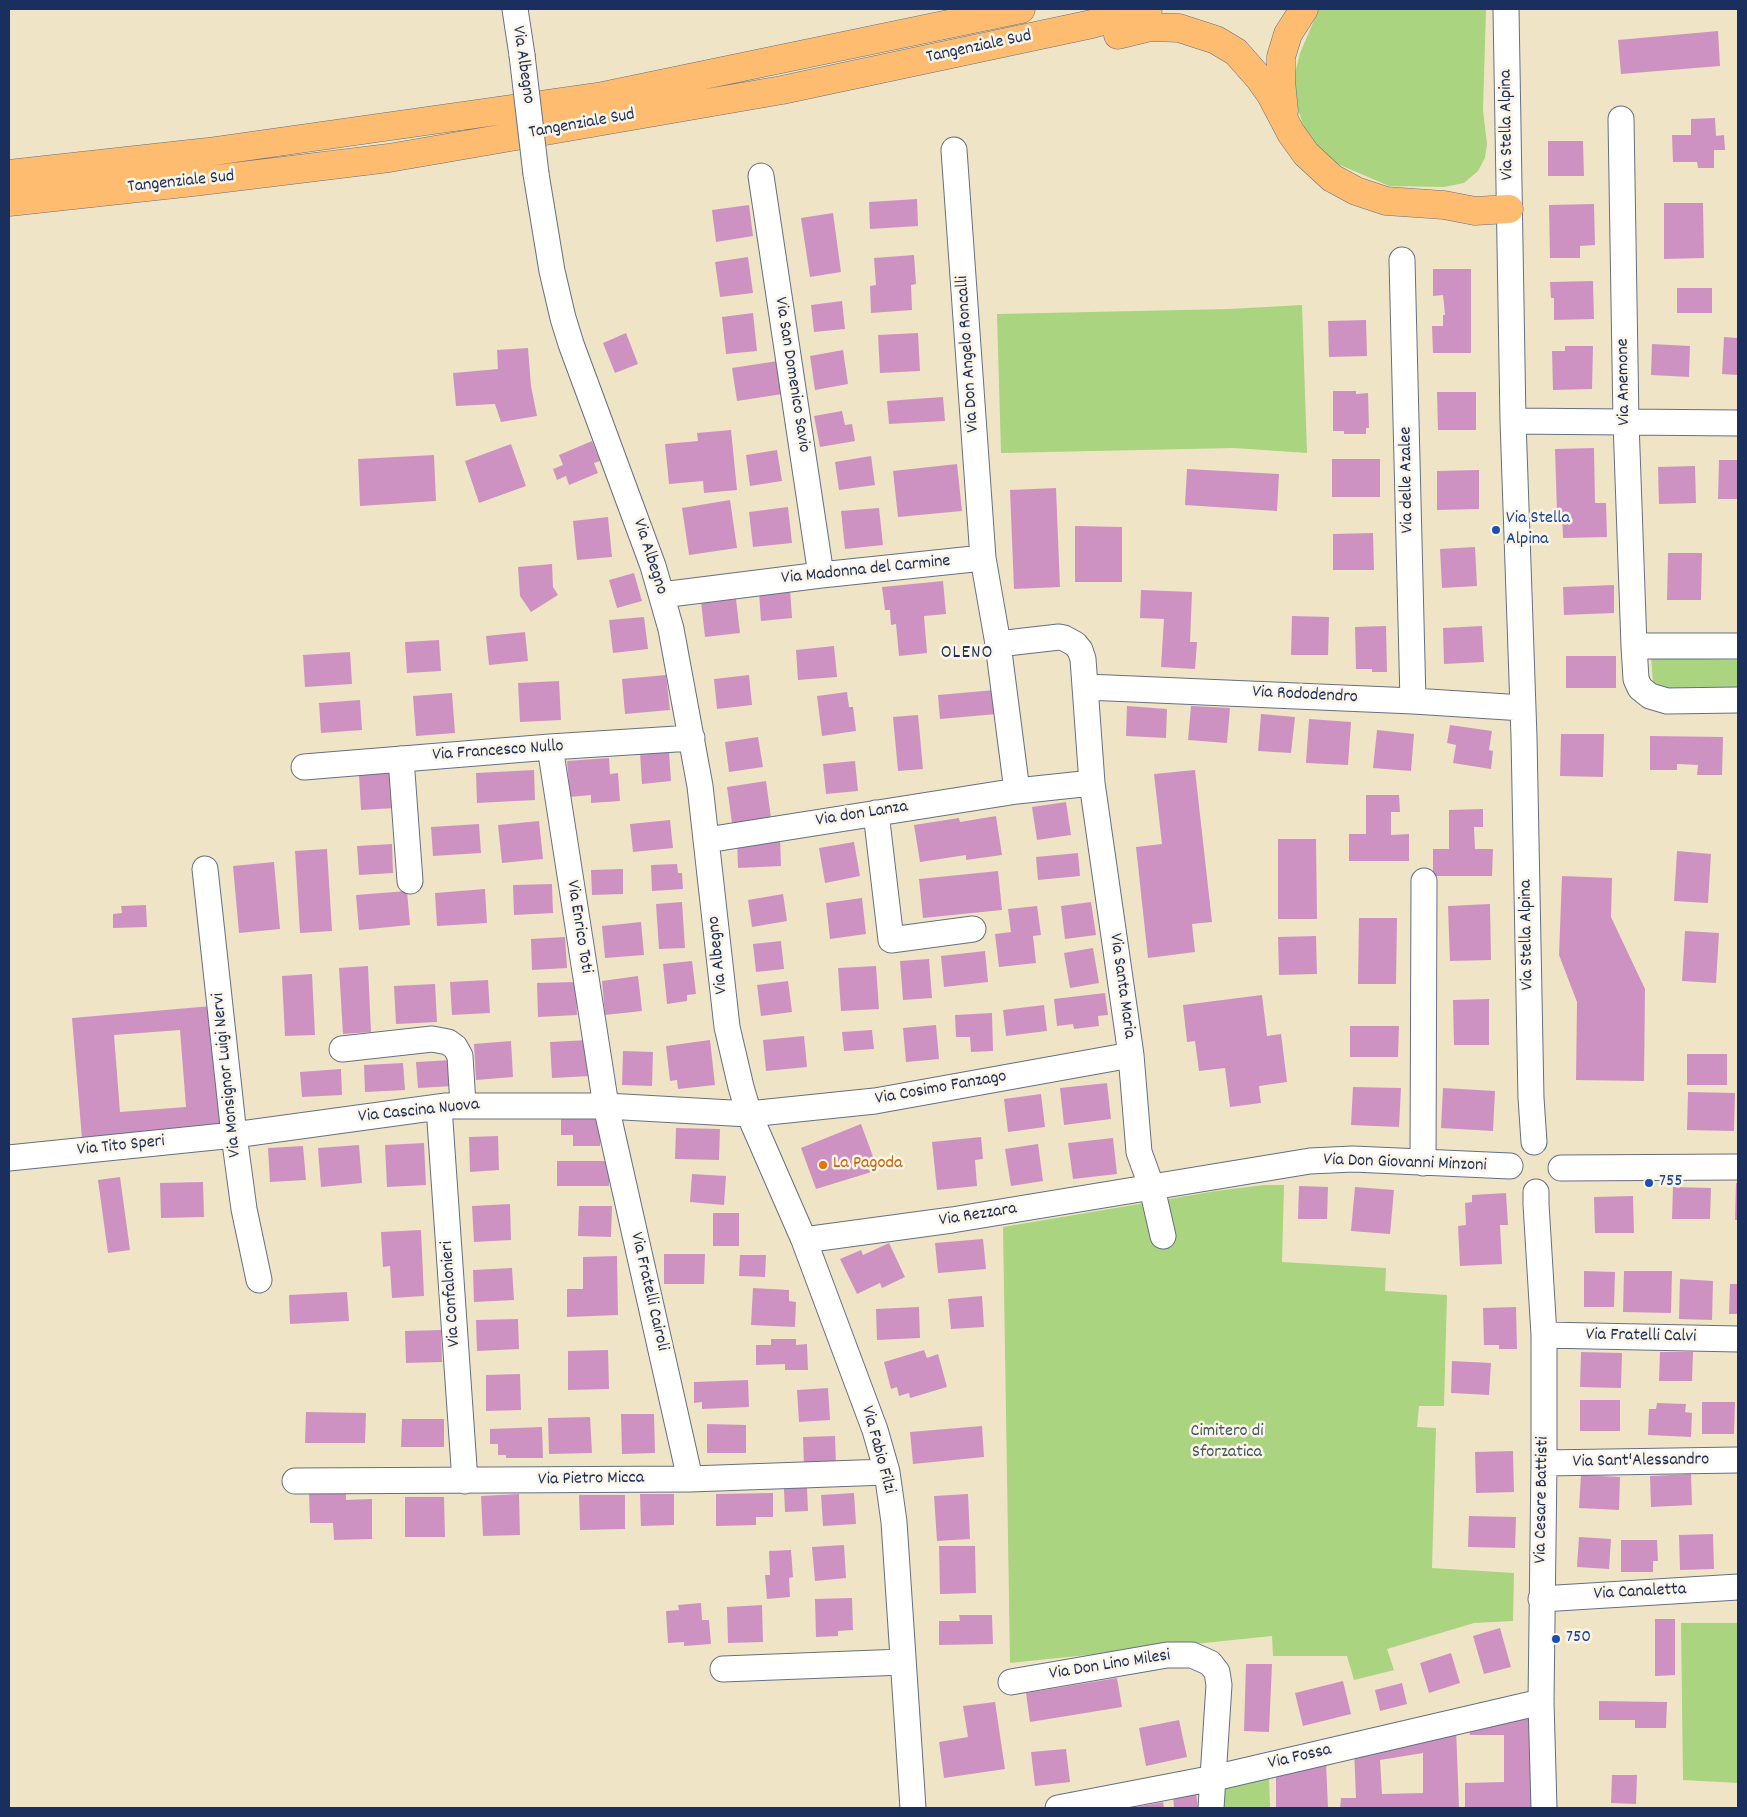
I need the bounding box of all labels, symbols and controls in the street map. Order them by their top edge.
street label: Via Albegno [506,25,538,105]
street label: Tangenziale Sud [924,26,1034,70]
street label: Via Stella Alpina [1496,70,1520,180]
street label: Tangenziale Sud [527,105,637,145]
street label: Tangenziale Sud [127,167,235,199]
street label: Via Don Angelo Roncalli [953,275,985,433]
street label: Via San Domenico Savio [768,296,814,454]
street label: Via Anemone [1613,338,1637,426]
street label: Via delle Azalee [1396,426,1420,534]
place label: Via Stella Alpina [1506,509,1570,552]
street label: Via Albegno [627,516,671,598]
marker: Via Stella Alpina [1490,524,1502,536]
street label: Via Madonna del Carmine [780,551,952,591]
district label: OLENO [940,643,994,665]
street label: Via Rododendro [1252,682,1358,710]
street label: Via Francesco Nullo [432,737,564,767]
street label: Via don Lanza [814,797,910,833]
street label: Via Enrico Toti [560,879,596,975]
street label: Via Stella Alpina [1516,880,1540,990]
street label: Via Albegno [704,915,734,995]
street label: Via Santa Maria [1103,932,1139,1040]
street label: Via Monsignor Luigi Nervi [209,992,247,1158]
street label: Via Cosimo Fanzago [874,1067,1008,1111]
street label: Via Cascina Nuova [357,1095,481,1129]
street label: Via Tito Speri [76,1132,166,1162]
street label: Via Don Giovanni Minzoni [1323,1150,1487,1178]
place label: La Pagoda [833,1154,902,1176]
marker: La Pagoda [817,1159,829,1171]
place label: 755 [1659,1172,1683,1194]
marker: 755 [1643,1177,1655,1189]
street label: Via Rezzara [938,1199,1018,1233]
street label: Via Fratelli Cairoli [624,1231,672,1353]
street label: Via Confalonieri [438,1240,466,1348]
street label: Via Fratelli Calvi [1586,1325,1696,1349]
street label: Via Fabio Filzi [855,1404,899,1496]
park label: Cimitero di Sforzatica [1191,1422,1263,1465]
street label: Via Cesare Battisti [1531,1436,1555,1564]
street label: Via Sant'Alessandro [1573,1450,1709,1474]
street label: Via Pietro Micca [538,1468,644,1492]
street label: Via Canaletta [1593,1580,1687,1606]
place label: 750 [1566,1628,1591,1650]
marker: 750 [1550,1633,1562,1645]
street label: Via Don Lino Milesi [1048,1646,1172,1686]
street label: Via Fossa [1266,1740,1334,1776]

